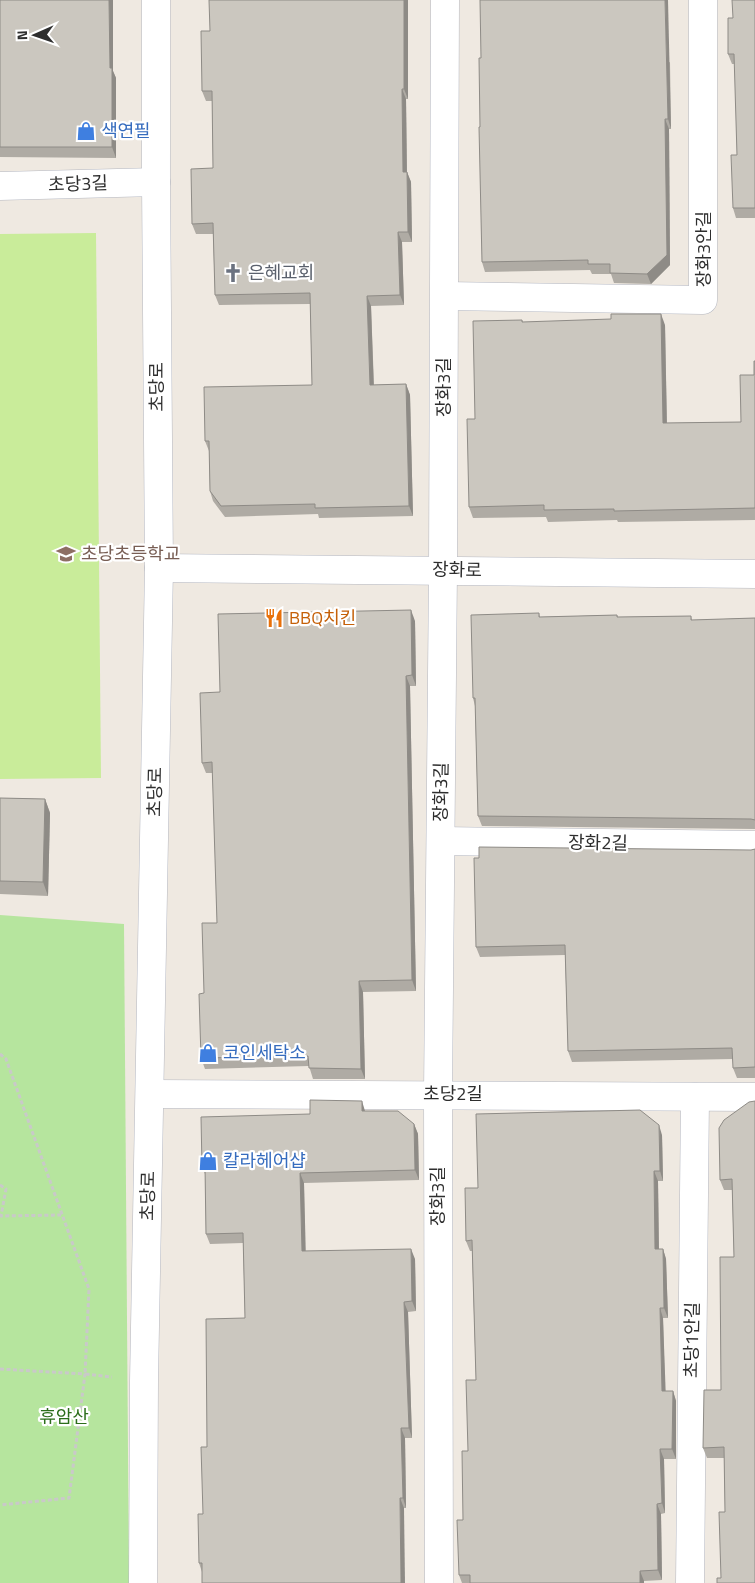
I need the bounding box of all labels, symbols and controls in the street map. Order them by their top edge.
north arrow [10,10,60,60]
text: N [11,30,32,41]
place label: 색연필 [101,117,151,144]
shop icon: 색연필 [75,120,97,142]
street label: 초당3길 [48,169,108,198]
street label: 장화3안길 [690,211,717,287]
place label: 은혜교회 [248,259,314,286]
church icon: 은혜교회 [222,262,244,284]
street label: 장화3길 [430,357,457,417]
street label: 초당로 [143,362,170,412]
place label: 초당초등학교 [81,540,180,567]
school or university icon: 초당초등학교 [55,543,77,565]
street label: 장화로 [432,556,482,583]
place label: BBQ치킨 [289,604,356,631]
restaurant icon: BBQ치킨 [263,607,285,629]
street label: 장화3길 [426,762,455,822]
street label: 초당로 [141,767,168,817]
street label: 장화2길 [568,828,628,857]
place label: 코인세탁소 [223,1039,306,1066]
shop icon: 코인세탁소 [197,1042,219,1064]
street label: 초당2길 [423,1080,483,1107]
place label: 칼라헤어샵 [223,1147,306,1174]
shop icon: 칼라헤어샵 [197,1150,219,1172]
street label: 장화3길 [424,1166,451,1226]
street label: 초당로 [134,1171,161,1221]
street label: 초당1안길 [677,1302,706,1378]
park label: 휴암산 [39,1403,89,1430]

